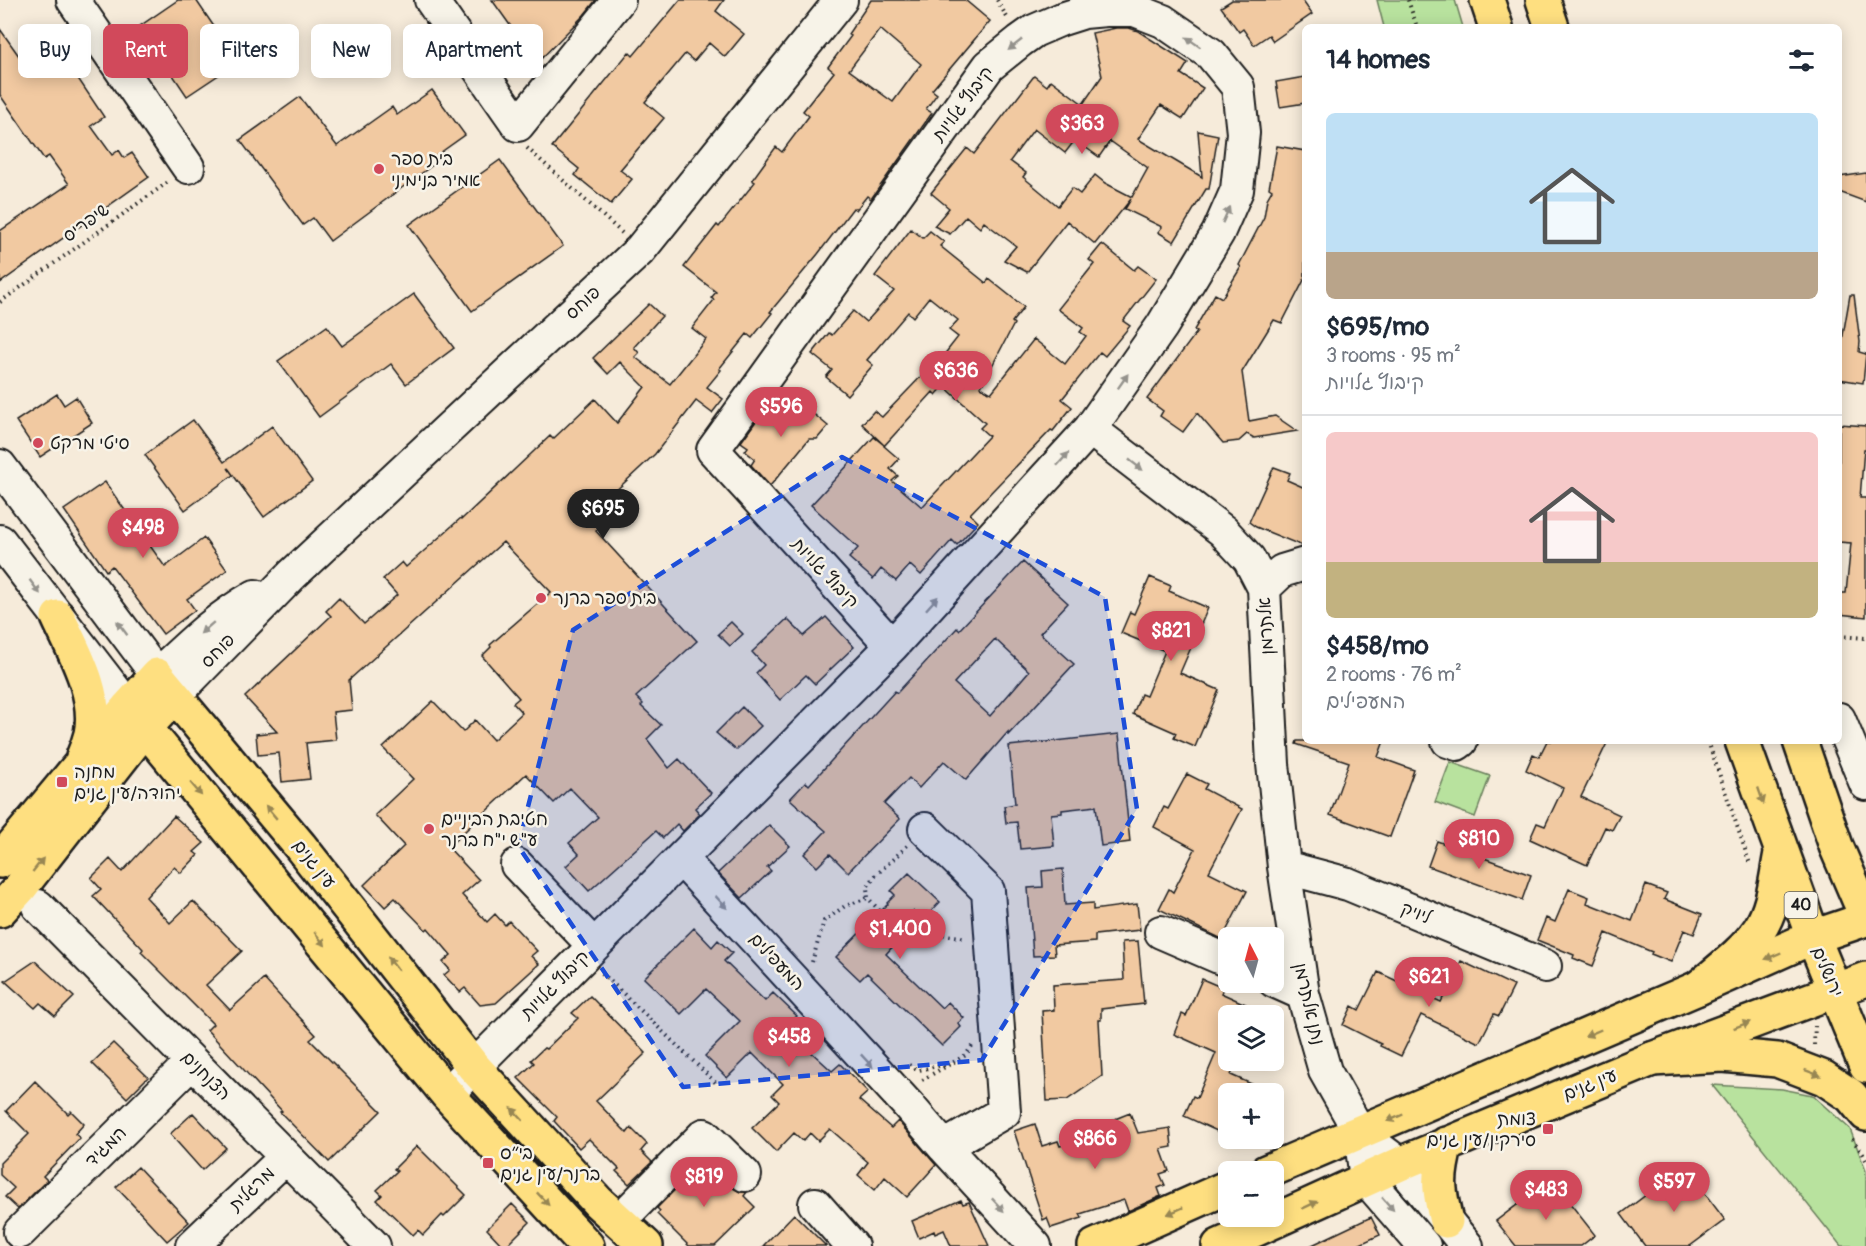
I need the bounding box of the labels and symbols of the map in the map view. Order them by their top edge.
one-way arrow [1186,36,1202,48]
one-way arrow [1007,38,1023,51]
street label: קיבוץ גלויות [927,62,999,147]
pin: $363 [1046,104,1118,155]
place label: בית ספר אמיר בנימיני [391,148,480,192]
marker: בית ספר אמיר בנימיני [372,162,386,176]
street label: שיפריס [58,198,114,248]
one-way arrow [1221,206,1231,224]
street label: פוחס [561,281,605,325]
pin: $636 [920,351,992,402]
one-way arrow [1117,373,1128,389]
pin: $596 [745,387,817,438]
place label: סיטי מרקט [50,432,130,455]
marker: סיטי מרקט [31,436,45,450]
one-way arrow [1056,451,1070,466]
one-way arrow [1129,458,1144,470]
pin: $695 [567,489,639,540]
pin: $498 [107,508,179,559]
street label: קיבוץ גלויות [786,532,863,613]
one-way arrow [29,579,42,595]
place label: בית ספר ברנר [553,587,657,610]
marker: בית ספר ברנר [534,591,548,605]
one-way arrow [925,595,939,610]
street label: אלתרמן [1253,597,1279,655]
pin: $821 [1135,611,1207,662]
one-way arrow [116,620,128,636]
one-way arrow [199,622,215,635]
street label: פוחס [196,629,240,673]
place label: מחנה יהודה/עין גנים [74,761,180,805]
marker: מחנה יהודה/עין גנים [55,775,69,789]
one-way arrow [189,781,202,796]
one-way arrow [1757,787,1767,805]
one-way arrow [265,805,278,820]
place label: חטיבת הביניים ע"ש י"ח ברנר [441,808,548,852]
pin: $810 [1443,819,1515,870]
marker: חטיבת הביניים ע"ש י"ח ברנר [422,822,436,836]
street label: עין גנים [287,835,341,893]
one-way arrow [31,858,43,873]
road number: 40 [1784,892,1818,918]
one-way arrow [714,894,728,909]
street label: ליויק [1398,897,1436,930]
pin: $1,400 [851,909,949,960]
north arrow [1218,927,1284,993]
street label: המעפילים [744,928,810,996]
one-way arrow [314,932,326,947]
street label: ירושלים [1806,943,1848,1001]
street label: קיבוץ גלויות [515,946,594,1025]
one-way arrow [1763,951,1781,961]
one-way arrow [387,957,399,972]
pin: $621 [1393,957,1465,1008]
street label: נתן אלתרמן [1288,961,1330,1047]
pin: $458 [753,1017,825,1068]
one-way arrow [1734,1020,1752,1030]
one-way arrow [1584,1028,1602,1038]
street label: הצנחנים [176,1046,236,1106]
one-way arrow [860,1053,874,1068]
street label: עין גנים [1560,1064,1620,1106]
one-way arrow [1804,1069,1822,1079]
one-way arrow [510,1107,524,1122]
place label: צומת סירקין/עין גנים [1426,1108,1536,1152]
one-way arrow [1386,1114,1404,1123]
pin: $866 [1059,1119,1131,1170]
street label: המגיד [80,1122,132,1172]
marker: צומת סירקין/עין גנים [1541,1122,1555,1136]
place label: בי״ס ברנר/עין גנים [500,1142,600,1186]
marker: בי״ס ברנר/עין גנים [481,1156,495,1170]
pin: $819 [668,1157,740,1208]
street label: מרגלית [224,1162,280,1217]
pin: $597 [1638,1162,1710,1213]
pin: $483 [1510,1170,1582,1221]
one-way arrow [536,1191,549,1206]
one-way arrow [1381,1196,1394,1211]
one-way arrow [991,1197,1004,1212]
one-way arrow [1302,1200,1319,1209]
one-way arrow [1167,1207,1184,1216]

